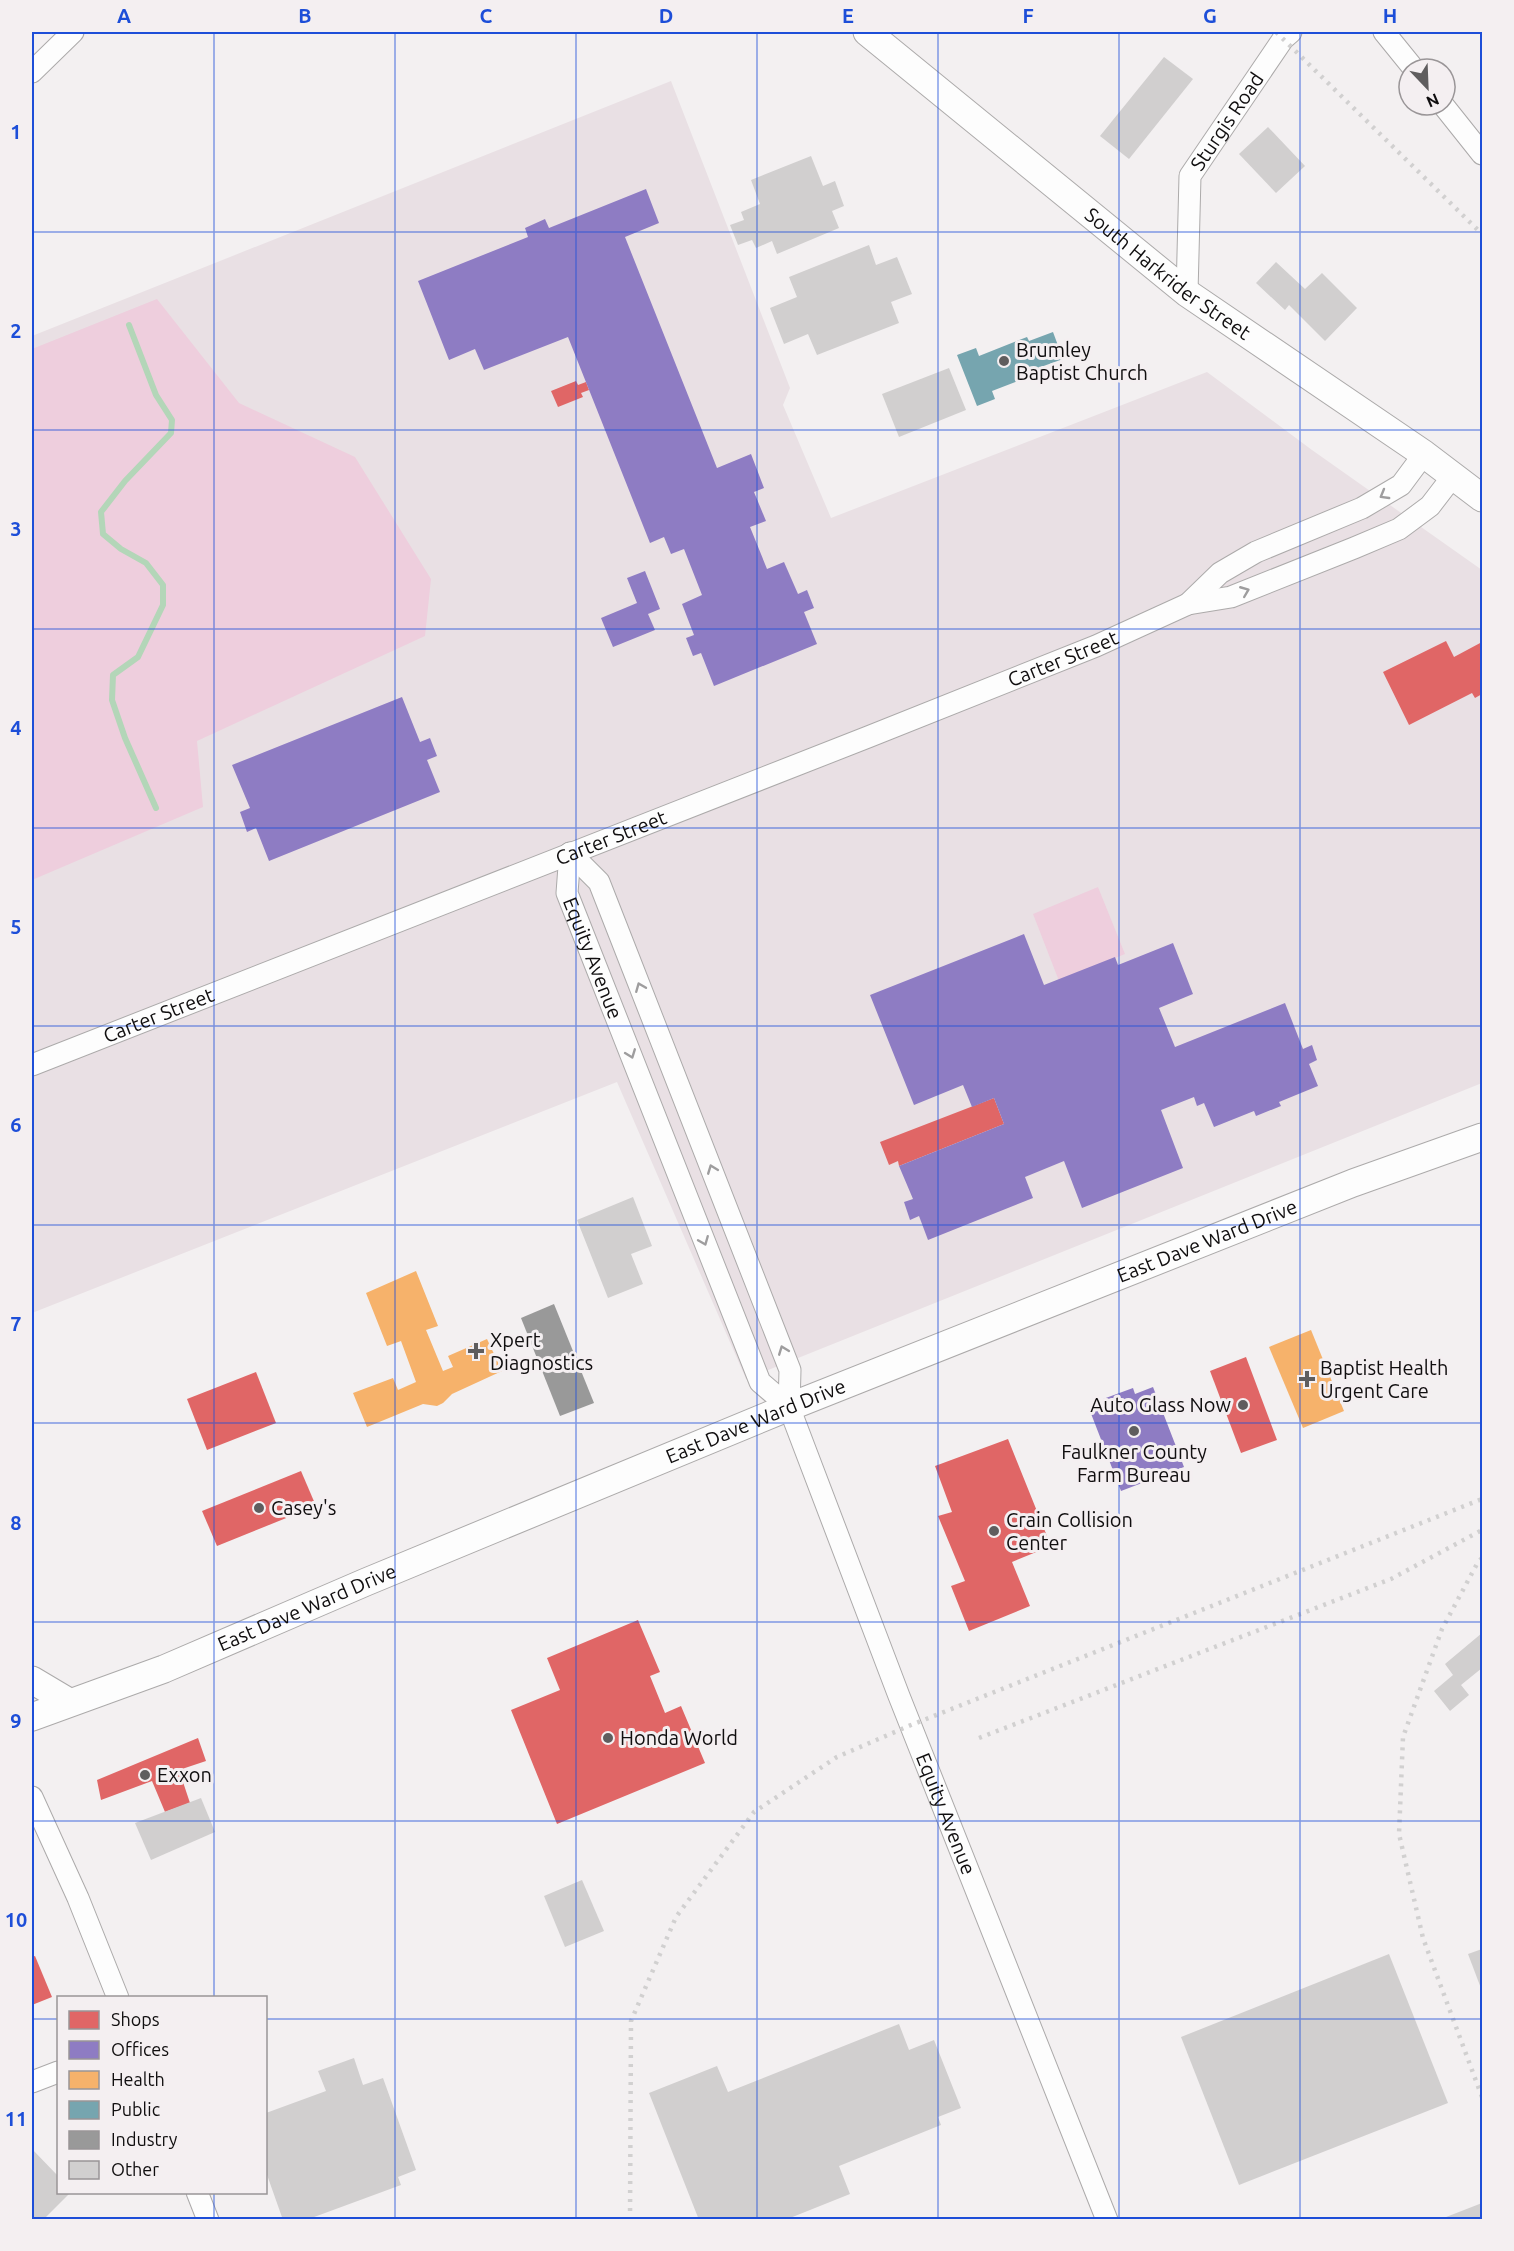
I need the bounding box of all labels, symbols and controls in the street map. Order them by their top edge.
text: A [117,4,131,27]
text: B [298,4,312,27]
text: C [480,4,493,27]
text: D [659,4,673,27]
text: E [842,4,854,27]
text: F [1022,4,1034,27]
text: G [1203,4,1217,27]
text: H [1383,4,1397,27]
north arrow [1397,57,1457,117]
street label: Sturgis Road [1185,68,1268,174]
text: N [1424,90,1442,111]
text: 1 [10,120,22,143]
street label: South Harkrider Street [1081,203,1255,344]
text: 2 [10,319,22,342]
place label: Brumley Baptist Church [1016,338,1148,384]
marker: Brumley Baptist Church [997,354,1011,368]
one-way arrow [1380,488,1390,500]
text: 3 [10,517,22,540]
one-way arrow [1239,586,1250,599]
street label: Carter Street [1004,625,1122,691]
text: 4 [10,716,22,739]
street label: Carter Street [552,805,670,869]
street label: Equity Avenue [559,894,627,1022]
text: 5 [10,915,22,938]
street label: Carter Street [100,983,217,1047]
one-way arrow [635,983,647,994]
one-way arrow [623,1048,636,1059]
text: 6 [10,1113,22,1136]
one-way arrow [706,1164,719,1175]
street label: East Dave Ward Drive [1113,1194,1300,1287]
one-way arrow [697,1235,709,1246]
text: 7 [10,1312,22,1335]
place label: Xpert Diagnostics [490,1328,593,1374]
marker: Xpert Diagnostics [467,1342,485,1360]
one-way arrow [778,1346,790,1357]
place label: Baptist Health Urgent Care [1320,1356,1448,1402]
marker: Baptist Health Urgent Care [1298,1370,1316,1388]
street label: East Dave Ward Drive [662,1374,849,1468]
place label: Auto Glass Now [1090,1393,1231,1416]
marker: Auto Glass Now [1236,1398,1250,1412]
marker: Faulkner County Farm Bureau [1127,1424,1141,1438]
place label: Faulkner County Farm Bureau [1061,1440,1207,1486]
place label: Casey's [271,1496,336,1519]
marker: Casey's [252,1501,266,1515]
place label: Crain Collision Center [1006,1508,1133,1554]
text: 8 [10,1511,22,1534]
marker: Crain Collision Center [987,1524,1001,1538]
street label: East Dave Ward Drive [214,1559,399,1656]
text: 9 [10,1709,22,1732]
place label: Honda World [620,1726,738,1749]
marker: Honda World [601,1731,615,1745]
street label: Equity Avenue [912,1750,981,1878]
place label: Exxon [157,1763,212,1786]
marker: Exxon [138,1768,152,1782]
text: 10 [5,1908,27,1931]
legend [57,1996,267,2194]
text: Shops [111,2009,160,2029]
text: Offices [111,2039,169,2059]
text: Health [111,2069,165,2089]
text: Public [111,2099,160,2119]
text: 11 [5,2107,27,2130]
text: Industry [111,2129,178,2149]
text: Other [111,2159,159,2179]

